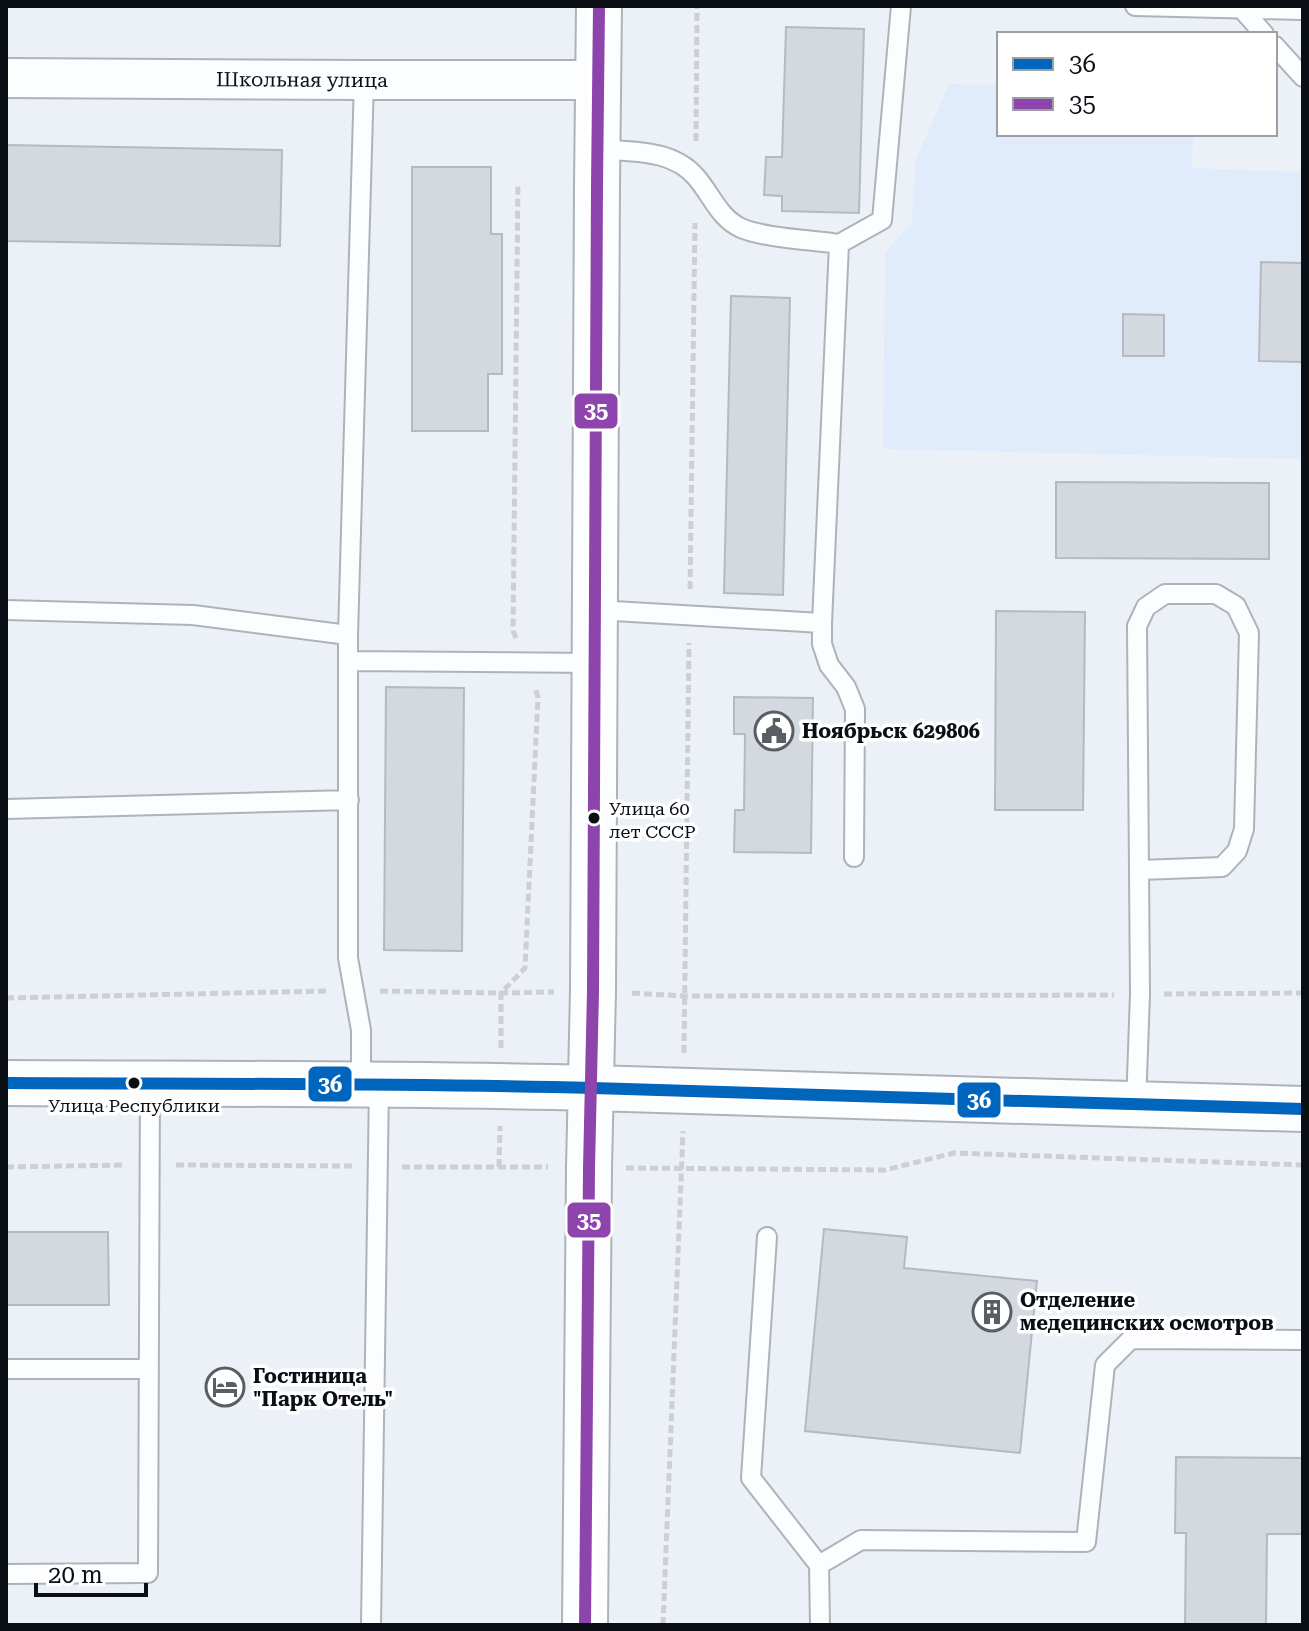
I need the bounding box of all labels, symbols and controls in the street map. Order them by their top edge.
legend [997,32,1277,136]
text: 36 [1069,50,1096,78]
street label: Школьная улица [216,67,388,92]
text: 35 [1069,90,1096,118]
line badge: 35 [573,392,619,430]
text: 35 [584,398,608,423]
public building icon: Ноябрьск 629806 [753,710,795,752]
place label: Ноябрьск 629806 [802,719,980,743]
place label: Улица 60 лет СССР [609,798,696,842]
marker: Улица 60 лет СССР [586,810,602,826]
line badge: 36 [307,1065,353,1103]
text: 36 [318,1072,342,1097]
marker: Улица Республики [126,1075,142,1091]
line badge: 36 [956,1081,1002,1119]
text: 36 [967,1088,991,1113]
place label: Улица Республики [48,1095,220,1116]
line badge: 35 [566,1201,612,1239]
text: 35 [577,1208,601,1233]
place label: Отделение медецинских осмотров [1020,1288,1274,1335]
building icon: Отделение медецинских осмотров [971,1291,1013,1333]
place label: Гостиница "Парк Отель" [253,1364,393,1411]
hotel icon: Гостиница "Парк Отель" [204,1366,246,1408]
scale bar [36,1547,146,1597]
text: 20 m [48,1561,103,1589]

